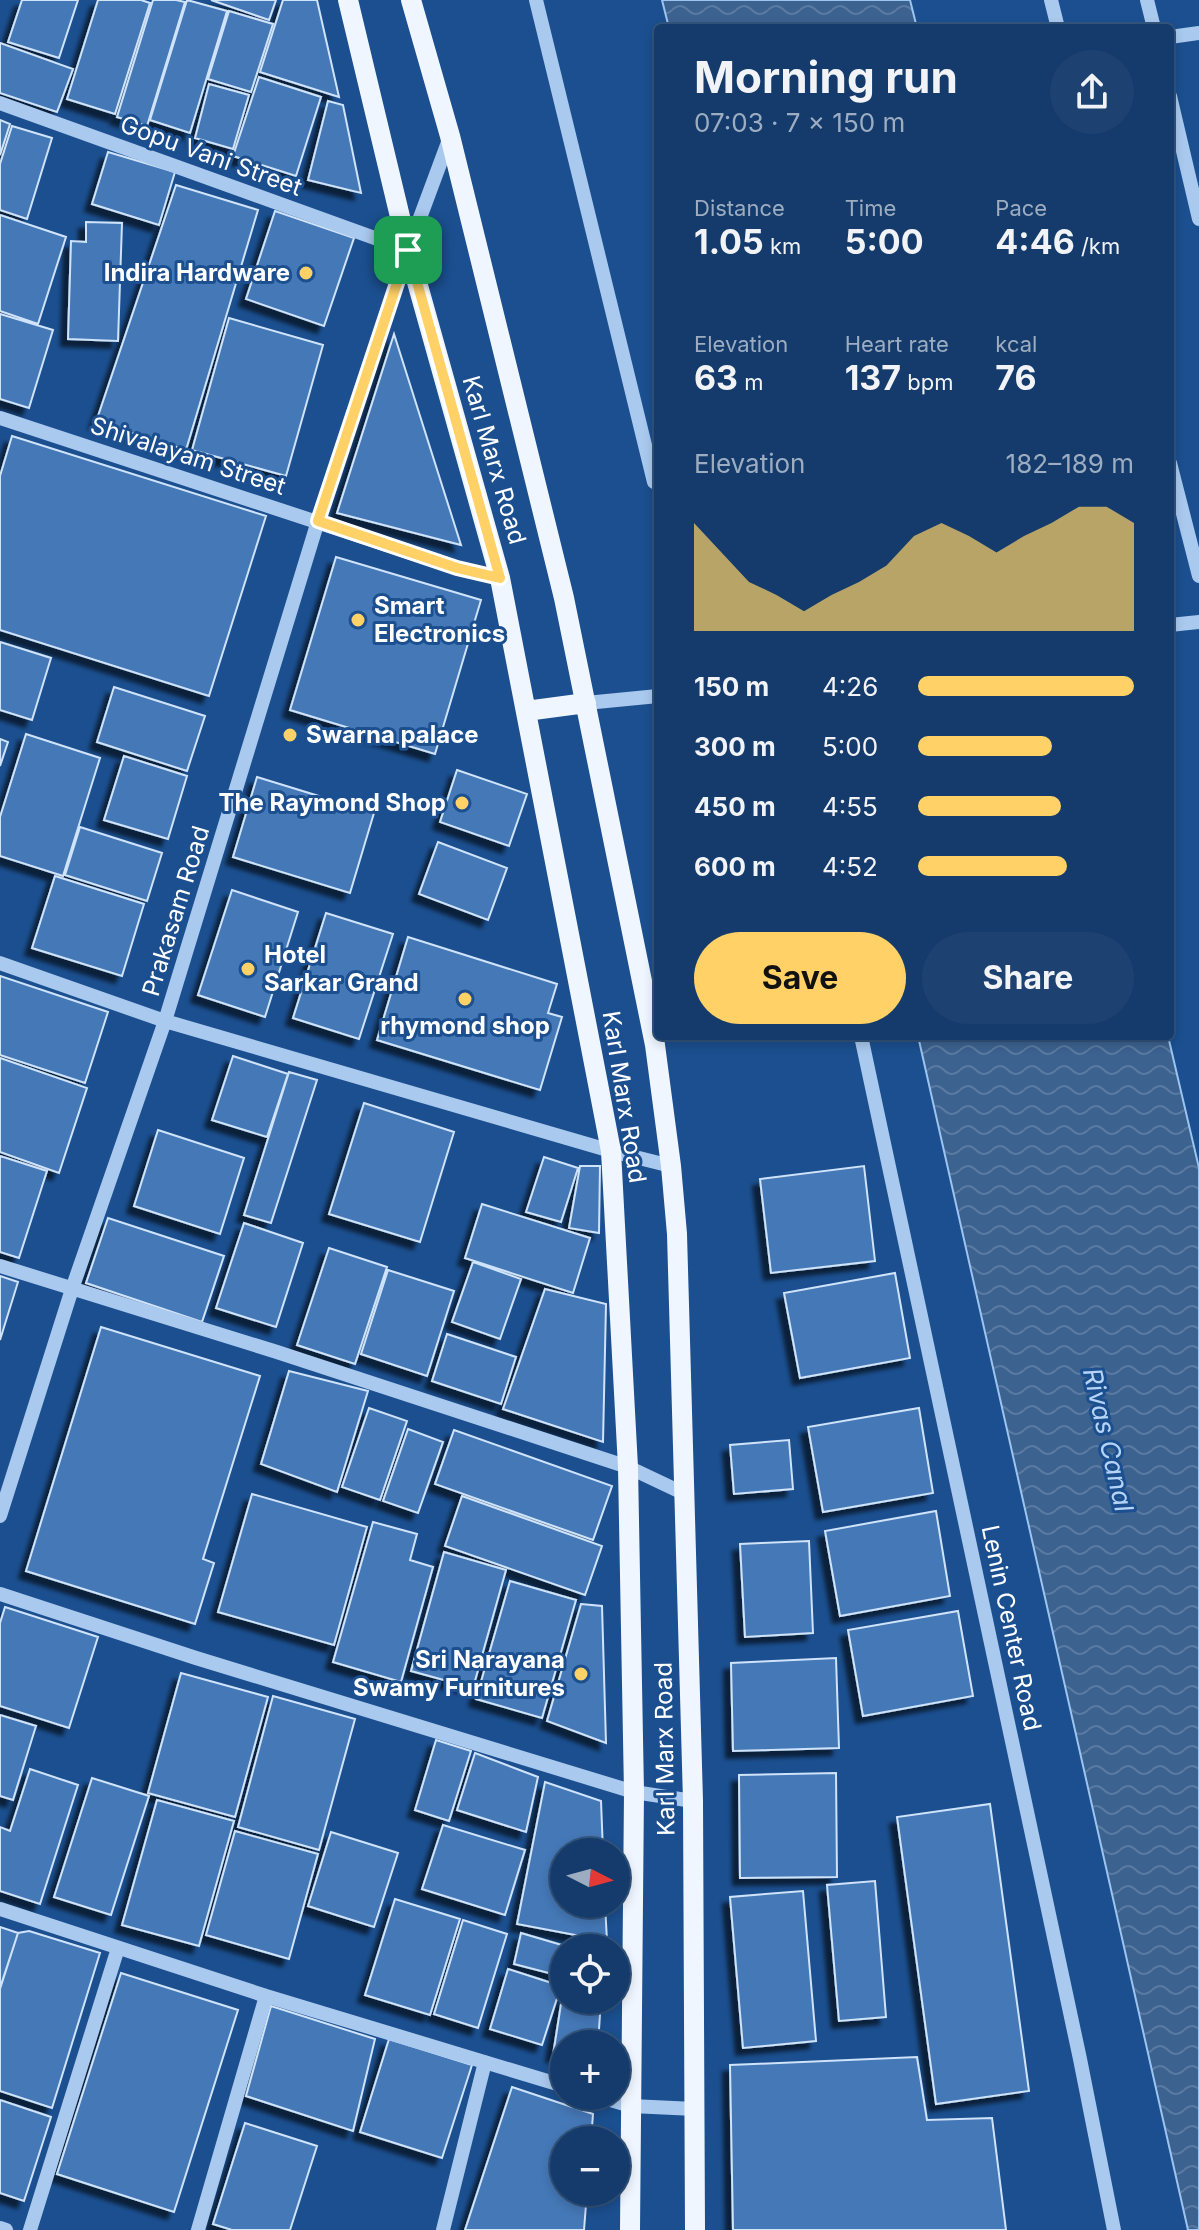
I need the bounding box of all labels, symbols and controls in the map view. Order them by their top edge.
text: Morning run [694,50,958,104]
button: share [1050,50,1134,134]
text: 07:03 · 7 × 150 m [694,107,905,138]
street label: Gopu Vani Street [116,109,306,202]
text: Distance [694,195,785,221]
text: Time [845,195,896,221]
text: Pace [995,195,1047,221]
pin [374,216,442,284]
text: 1.05 [694,221,764,262]
text: 5:00 [845,221,924,262]
text: 4:46 [995,221,1075,262]
icon: arrive [386,228,430,272]
text: km [764,233,801,259]
text: /km [1075,233,1120,259]
place label: Indira Hardware [104,258,290,287]
marker: Indira Hardware [297,264,315,282]
text: Elevation [694,331,788,357]
text: Heart rate [845,331,949,357]
text: kcal [995,331,1037,357]
text: 63 [694,357,738,398]
text: 137 [845,357,901,398]
text: 76 [995,357,1037,398]
text: m [738,369,764,395]
text: bpm [901,369,953,395]
street label: Karl Marx Road [457,372,532,547]
street label: Shivalayam Street [87,410,290,501]
text: Elevation [694,448,805,479]
text: 182–189 m [1006,448,1134,479]
place label: Smart Electronics [374,591,505,648]
marker: Smart Electronics [349,611,367,629]
text: 150 m [694,671,769,702]
text: 4:26 [822,671,878,702]
place label: Swarna palace [306,720,479,749]
marker: Swarna palace [281,726,299,744]
text: 300 m [694,731,776,762]
text: 5:00 [822,731,878,762]
place label: The Raymond Shop [219,788,446,817]
text: 450 m [694,791,776,822]
text: 4:55 [822,791,878,822]
marker: The Raymond Shop [453,794,471,812]
street label: Prakasam Road [136,822,215,999]
text: 600 m [694,851,776,882]
text: 4:52 [822,851,878,882]
button: Save [694,932,906,1024]
button: Share [922,932,1134,1024]
place label: Hotel Sarkar Grand [264,940,419,997]
marker: Hotel Sarkar Grand [239,960,257,978]
marker: rhymond shop [456,990,474,1008]
street label: Karl Marx Road [597,1009,652,1185]
place label: rhymond shop [380,1011,550,1040]
water label: Rivas Canal [1077,1365,1140,1516]
street label: Lenin Center Road [976,1522,1047,1733]
place label: Sri Narayana Swamy Furnitures [353,1645,565,1702]
street label: Karl Marx Road [648,1662,681,1836]
marker: Sri Narayana Swamy Furnitures [572,1665,590,1683]
north arrow [550,1838,630,1918]
map controls [550,1838,630,2206]
button: locate [550,1934,630,2014]
button: + [550,2030,630,2110]
button: − [550,2126,630,2206]

